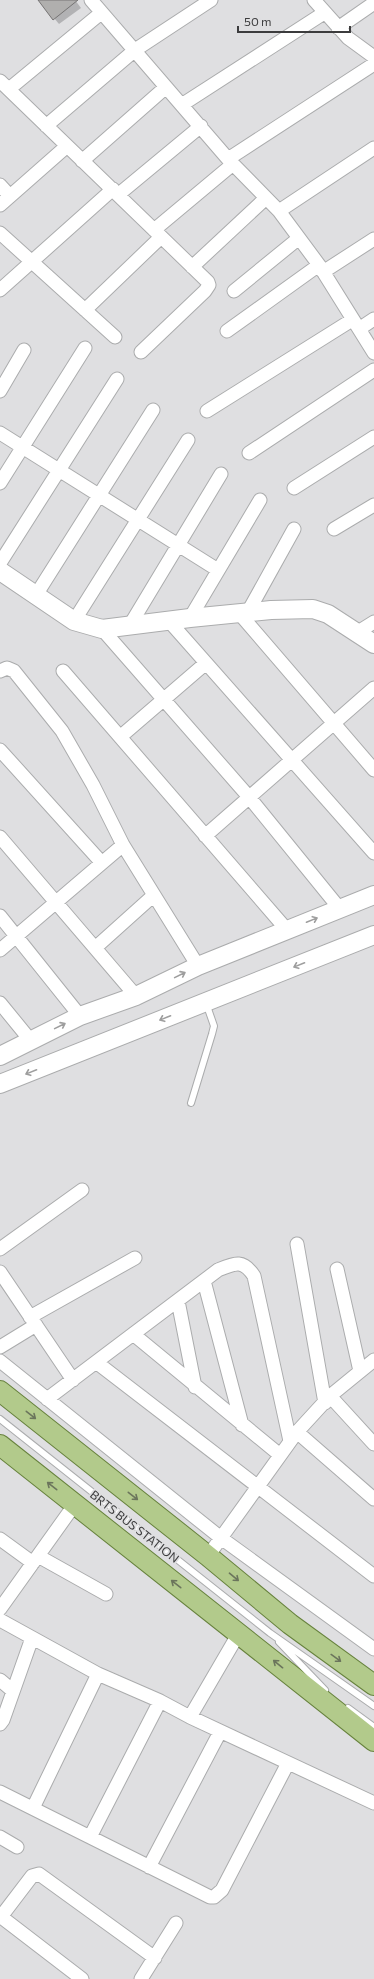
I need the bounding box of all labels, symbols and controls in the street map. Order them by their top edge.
scale bar [238,8,350,34]
text: 50 m [244,14,272,28]
one-way arrow [306,915,318,923]
one-way arrow [293,961,305,969]
one-way arrow [173,971,185,978]
one-way arrow [160,1015,172,1023]
one-way arrow [54,1022,66,1029]
one-way arrow [26,1068,38,1076]
one-way arrow [25,1411,36,1420]
one-way arrow [46,1482,57,1490]
street label: BRTS BUS STATION [88,1487,182,1565]
one-way arrow [127,1492,138,1500]
one-way arrow [229,1573,239,1582]
one-way arrow [171,1579,182,1588]
one-way arrow [330,1654,341,1662]
one-way arrow [273,1660,284,1669]

